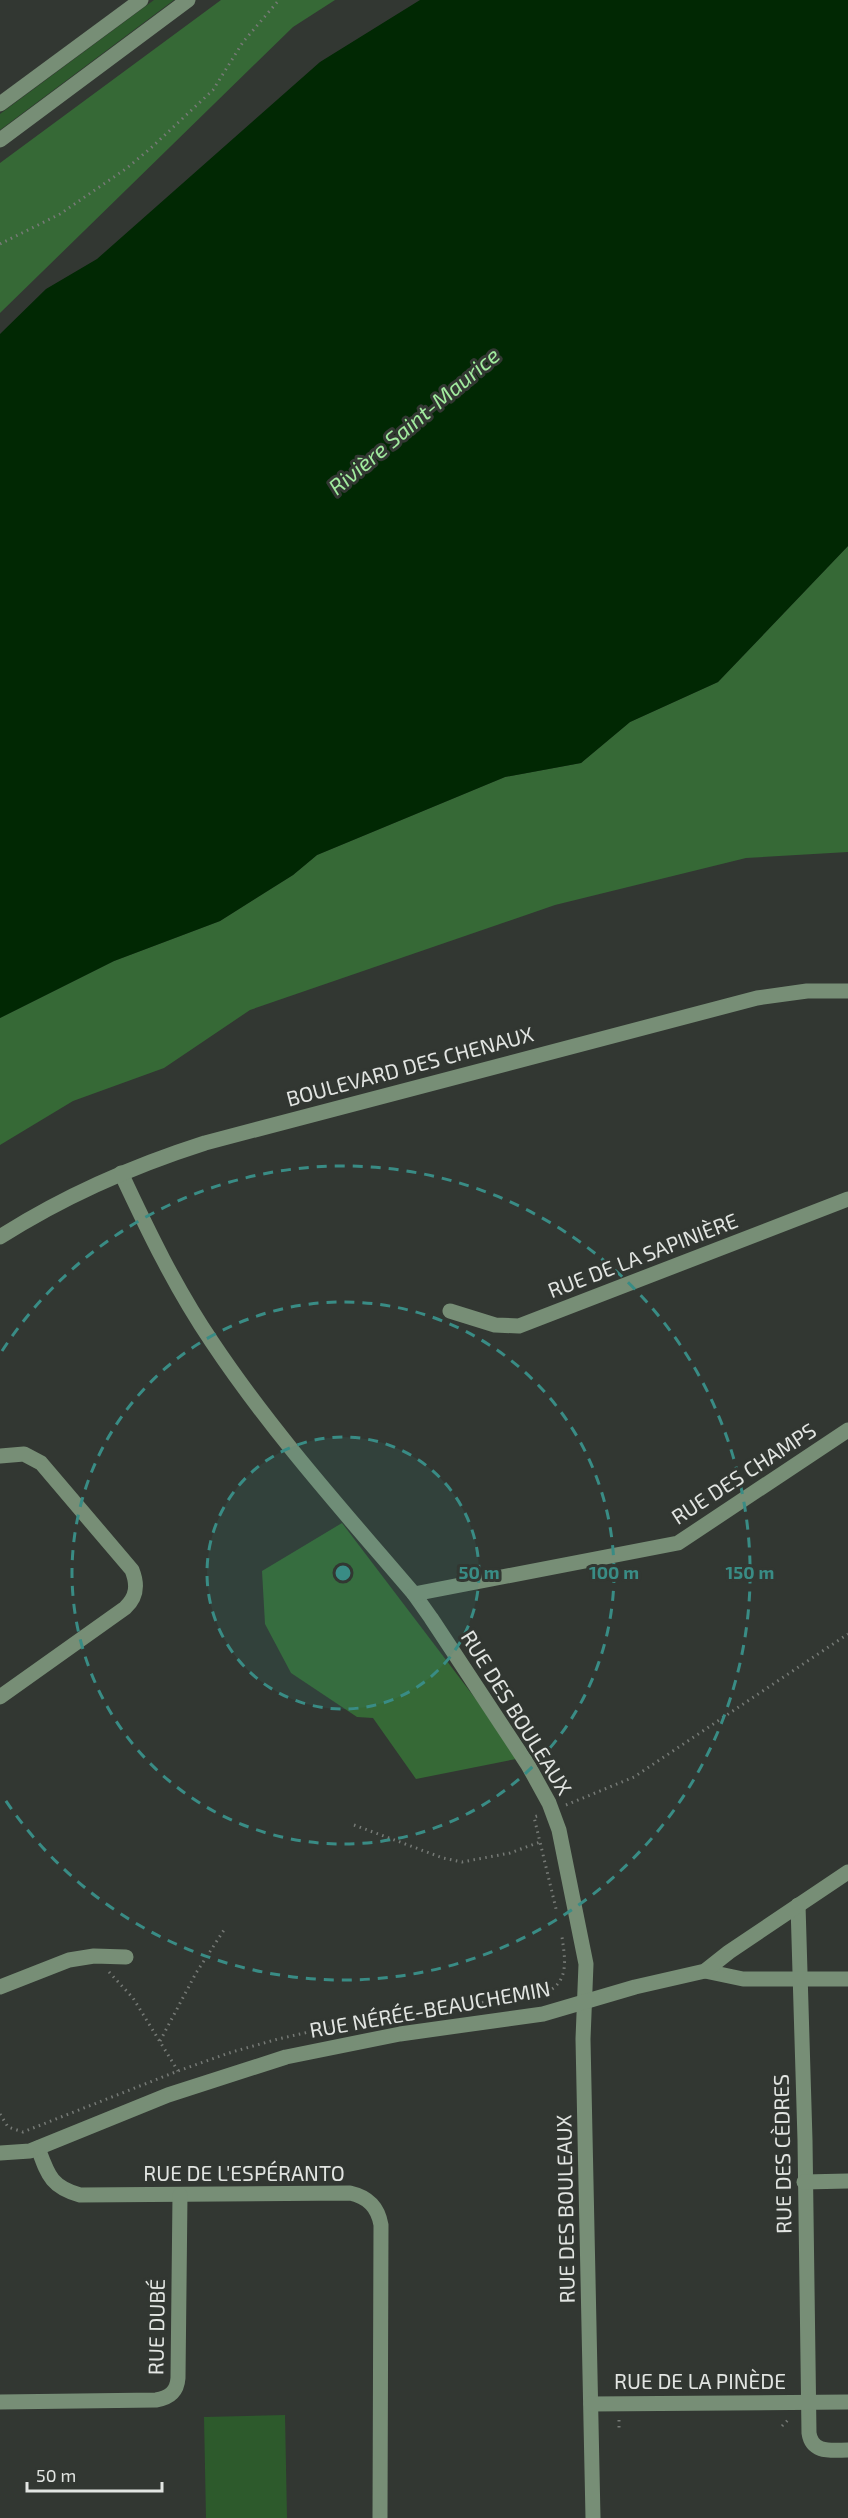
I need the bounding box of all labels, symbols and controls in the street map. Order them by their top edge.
water label: Rivière Saint-Maurice [323,341,504,499]
street label: BOULEVARD DES CHENAUX [283,1020,536,1111]
street label: RUE DE LA SAPINIÈRE [544,1207,741,1302]
street label: RUE DES CHAMPS [666,1417,820,1529]
text: 50 m [458,1561,500,1583]
text: 100 m [589,1561,639,1583]
text: 150 m [726,1561,774,1583]
centre of rings [333,1563,353,1583]
street label: RUE DES BOULEAUX [457,1625,578,1799]
street label: RUE NÉRÉE-BEAUCHEMIN [307,1975,552,2042]
street label: RUE DES CÈDRES [768,2074,795,2234]
street label: RUE DES BOULEAUX [550,2114,579,2304]
street label: RUE DE L'ESPÉRANTO [143,2160,345,2185]
street label: RUE DUBÉ [142,2279,169,2375]
street label: RUE DE LA PINÈDE [614,2368,786,2393]
scale bar [27,2455,162,2493]
text: 50 m [36,2464,76,2486]

